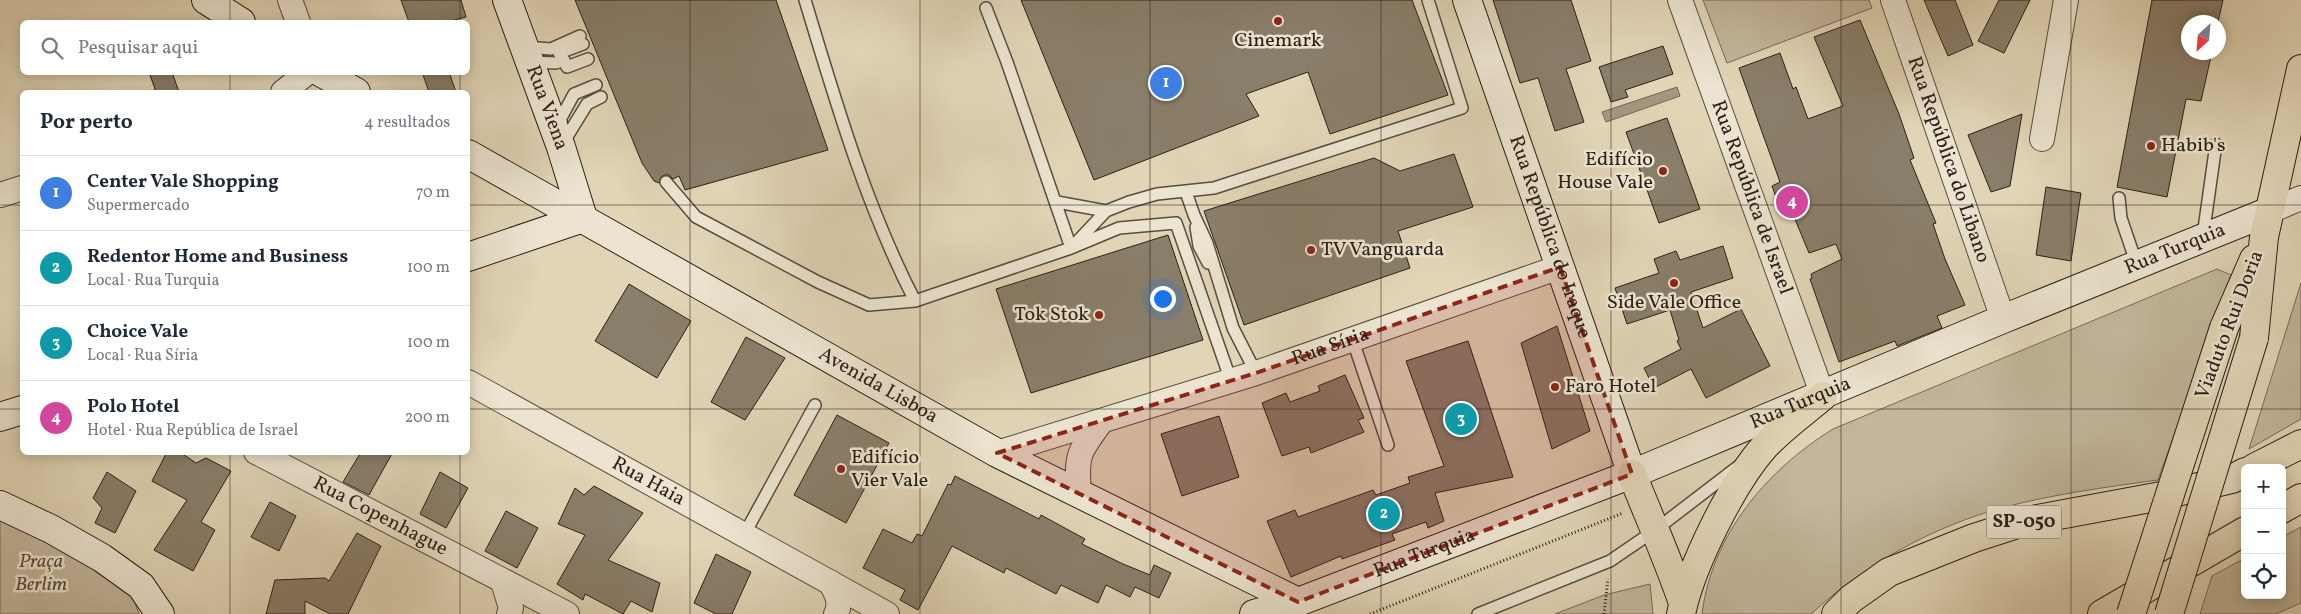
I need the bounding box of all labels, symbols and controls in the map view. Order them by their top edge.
marker: Cinemark [1272,15,1284,27]
north arrow [2181,15,2226,60]
search box [20,20,470,75]
place label: Cinemark [1234,27,1322,55]
icon: search [38,34,66,62]
text: Pesquisar aqui [78,35,198,61]
street label: Rua República do Libano [1900,53,1997,267]
street label: Rua Viena [518,62,575,154]
pin: 1 [1150,64,1182,102]
street label: Rua República de Israel [1703,97,1799,298]
text: Por perto [40,108,133,137]
text: 4 resultados [364,112,450,134]
street label: Rua República do Iraque [1501,132,1598,342]
place label: Habib's [2161,132,2225,160]
marker: Habib's [2145,140,2157,152]
place label: Edifício House Vale [1557,146,1653,197]
marker: Edifício House Vale [1657,165,1669,177]
text: Center Vale Shopping [87,169,279,195]
text: 1 [53,182,59,204]
text: 70 m [416,182,450,204]
pin: 4 [1776,183,1808,221]
text: Supermercado [87,195,189,217]
street label: Rua Turquia [2120,216,2230,282]
place label: TV Vanguarda [1321,236,1444,264]
text: Redentor Home and Business [87,244,348,270]
marker: TV Vanguarda [1305,244,1317,256]
street label: Viaduto Rui Doria [2189,247,2271,403]
text: 2 [52,257,60,279]
text: 100 m [407,257,450,279]
text: Local · Rua Turquia [87,270,219,292]
marker: Side Vale Office [1668,277,1680,289]
your location [1150,286,1176,312]
place label: Side Vale Office [1607,289,1741,317]
place label: Tok Stok [1014,301,1089,329]
marker: Tok Stok [1093,309,1105,321]
text: Choice Vale [87,319,188,345]
street label: Rua Síria [1288,321,1373,373]
text: 3 [52,332,60,354]
text: 100 m [407,332,450,354]
street label: Avenida Lisboa [813,341,943,431]
text: Local · Rua Síria [87,345,198,367]
street label: Rua Turquia [1746,370,1855,437]
place label: Faro Hotel [1565,373,1656,401]
marker: Faro Hotel [1549,381,1561,393]
text: Polo Hotel [87,394,180,420]
pin: 3 [1445,400,1477,438]
text: 4 [51,407,61,429]
text: 200 m [405,407,450,429]
text: Hotel · Rua República de Israel [87,420,298,442]
place label: Edifício Vier Vale [851,444,928,495]
street label: Rua Haia [606,450,690,513]
marker: Edifício Vier Vale [835,463,847,475]
map controls [2241,464,2286,599]
button: + [2241,464,2286,509]
street label: Rua Copenhague [308,470,452,563]
pin: 2 [1368,495,1400,533]
road number: SP-050 [1986,506,2062,538]
button: − [2241,509,2286,554]
street label: Rua Turquia [1369,521,1479,586]
park label: Praça Berlim [15,548,67,599]
button: locate [2241,554,2286,599]

